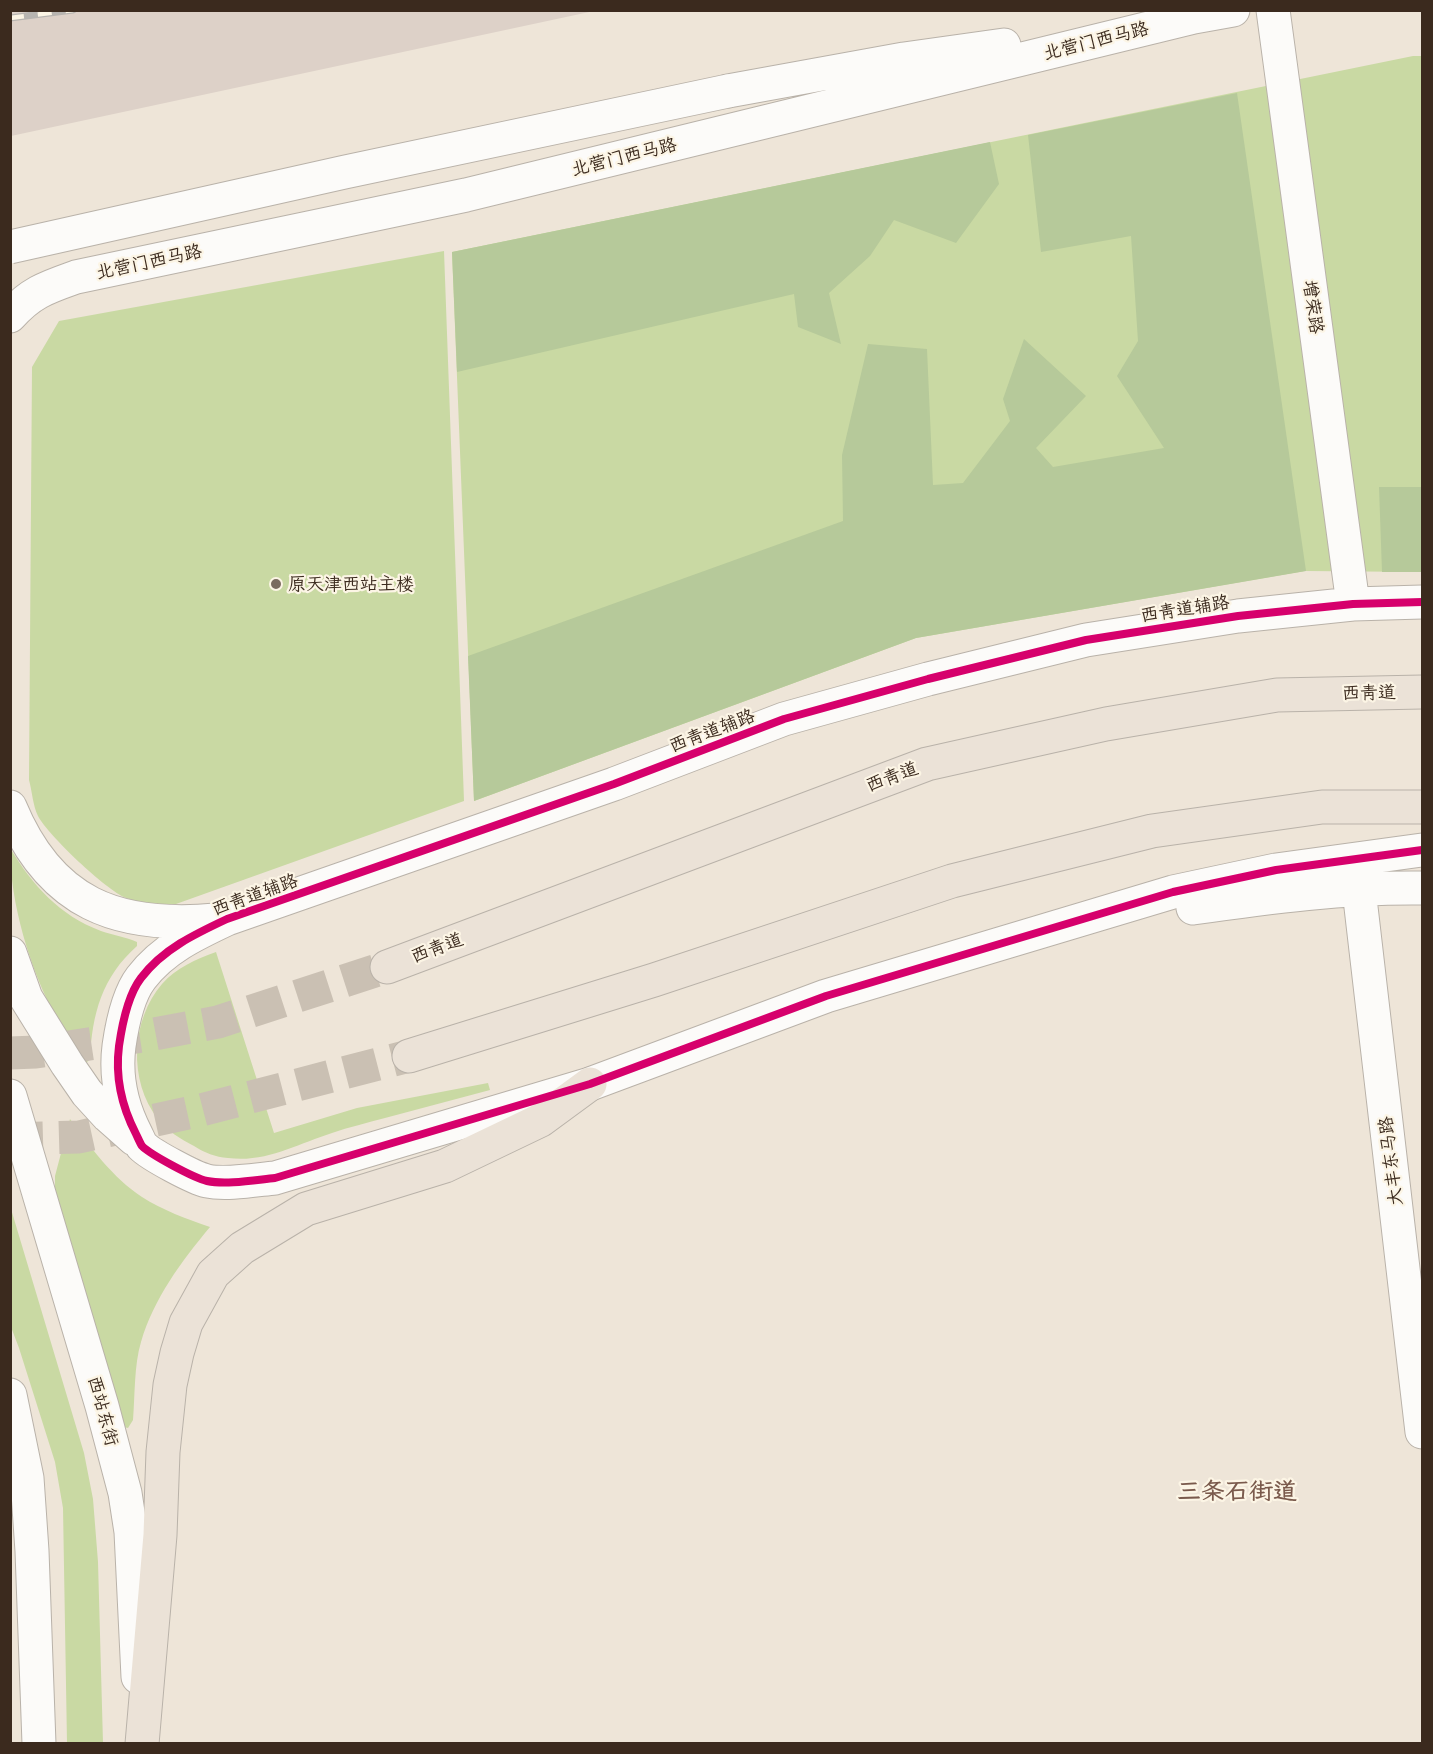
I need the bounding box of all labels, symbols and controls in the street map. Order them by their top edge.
street label: 北营门西马路 [1041,17,1151,65]
street label: 北营门西马路 [569,133,679,181]
street label: 北营门西马路 [94,240,204,284]
street label: 增荣路 [1299,279,1327,335]
place label: 原天津西站主楼 [288,573,414,595]
marker: 原天津西站主楼 [269,577,283,591]
street label: 西青道辅路 [1139,591,1231,627]
street label: 西青道 [1342,682,1396,704]
street label: 西青道辅路 [666,705,758,757]
street label: 西青道 [863,757,921,797]
street label: 西青道辅路 [209,869,301,921]
street label: 西青道 [408,928,466,968]
street label: 大丰东马路 [1375,1115,1407,1207]
street label: 西站东街 [83,1373,123,1449]
district label: 三条石街道 [1177,1478,1297,1506]

